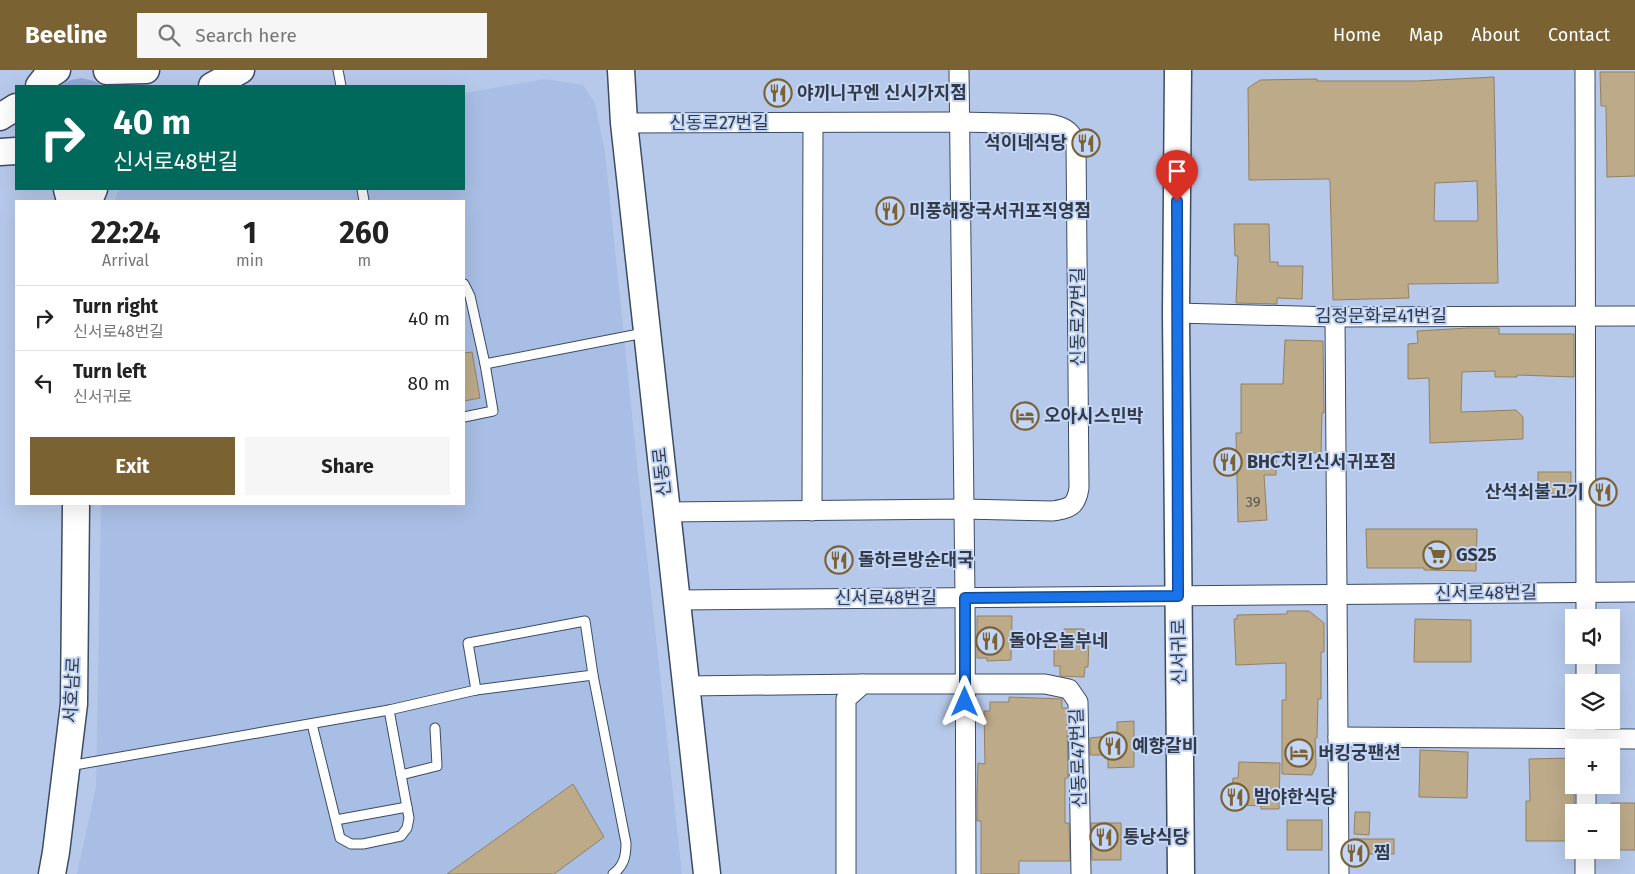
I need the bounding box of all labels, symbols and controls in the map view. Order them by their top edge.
search box [137,13,487,58]
text: Beeline [25,21,107,49]
icon: search [155,21,183,49]
text: Search here [195,24,297,47]
text: Home [1333,24,1381,46]
text: Map [1409,24,1443,46]
text: About [1471,24,1520,46]
text: Contact [1548,24,1610,46]
restaurant icon: 야끼니꾸엔 신시가지점 [763,78,793,108]
place label: 야끼니꾸엔 신시가지점 [797,82,967,104]
text: 40 m [113,101,191,143]
icon: right [30,105,95,170]
street label: 신동로27번길 [669,112,769,134]
restaurant icon: 석이네식당 [1071,128,1101,158]
place label: 석이네식당 [984,132,1067,154]
text: 신서로48번길 [113,148,238,175]
pin [1156,150,1198,201]
icon: arrive [1163,157,1191,185]
restaurant icon: 미풍해장국서귀포직영점 [875,196,905,226]
place label: 미풍해장국서귀포직영점 [909,200,1091,222]
text: 22:24 [91,215,160,251]
text: 1 [243,215,257,251]
text: 260 [339,215,389,251]
text: Arrival [102,251,149,270]
text: min [236,251,264,270]
text: m [357,251,371,270]
street label: 신동로27번길 [1067,267,1089,367]
text: Turn right [73,295,158,318]
icon: right [30,304,58,332]
street label: 김정문화로41번길 [1315,305,1447,327]
text: 40 m [408,307,450,330]
text: 신서로48번길 [73,322,164,341]
text: Turn left [73,360,147,383]
icon: left [30,369,58,397]
text: 80 m [408,372,450,395]
text: 신서귀로 [73,387,132,406]
hotel icon: 오아시스민박 [1010,401,1040,431]
place label: 오아시스민박 [1044,405,1144,427]
button: Exit [30,437,235,495]
button: Share [245,437,450,495]
street label: 신동로 [648,446,676,498]
restaurant icon: BHC치킨신서귀포점 [1213,447,1243,477]
place label: BHC치킨신서귀포점 [1247,451,1396,473]
restaurant icon: 산석쇠불고기 [1588,477,1618,507]
place label: 산석쇠불고기 [1485,481,1584,503]
house number: 39 [1245,493,1261,511]
supermarket icon: GS25 [1422,540,1452,570]
place label: GS25 [1456,544,1497,566]
restaurant icon: 돌하르방순대국 [824,545,854,575]
place label: 돌하르방순대국 [858,549,974,571]
street label: 신서로48번길 [1435,581,1537,605]
street label: 신서로48번길 [835,587,937,609]
map controls [1565,609,1620,859]
button: sound [1565,609,1620,664]
street label: 신서귀로 [1167,619,1191,685]
restaurant icon: 돌아온놀부네 [975,626,1005,656]
place label: 돌아온놀부네 [1009,630,1108,652]
street label: 서호남로 [59,656,85,724]
button: layers [1565,674,1620,729]
position arrow [938,675,990,727]
street label: 신동로47번길 [1065,708,1091,808]
restaurant icon: 예향갈비 [1098,731,1128,761]
place label: 예향갈비 [1132,735,1198,757]
hotel icon: 버킹궁팬션 [1284,738,1314,768]
button: + [1565,739,1620,794]
place label: 버킹궁팬션 [1318,742,1401,764]
restaurant icon: 밤야한식당 [1220,782,1250,812]
place label: 밤야한식당 [1254,786,1337,808]
button: − [1565,804,1620,859]
restaurant icon: 통낭식당 [1089,822,1119,852]
place label: 통낭식당 [1123,826,1189,848]
restaurant icon: 찜 [1340,838,1370,868]
place label: 찜 [1374,842,1391,864]

